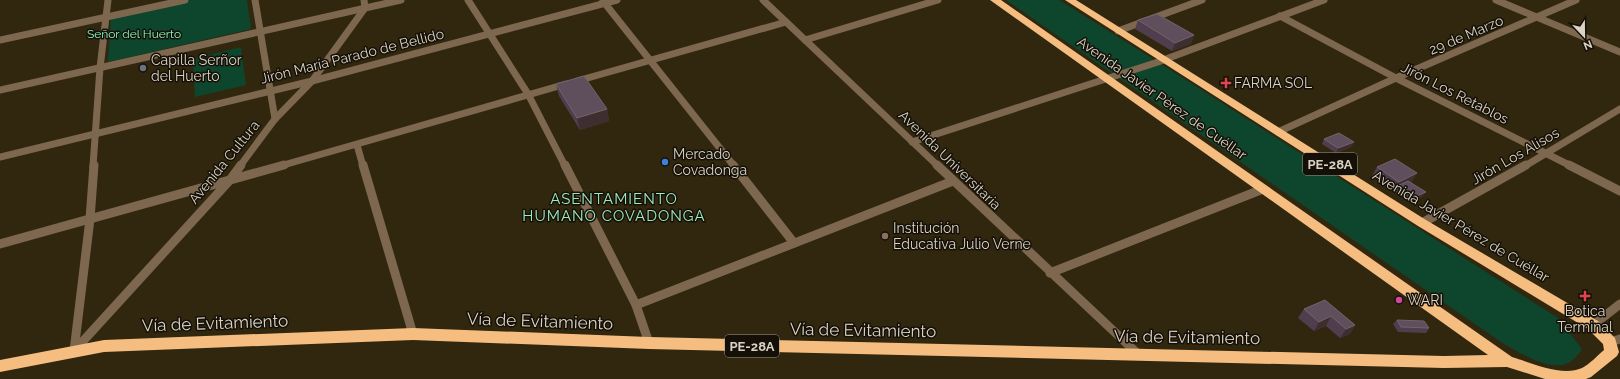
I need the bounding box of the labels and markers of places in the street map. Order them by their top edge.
place label: Capilla Serñor del Huerto [151,52,242,84]
marker: Capilla Serñor del Huerto [138,63,148,73]
place label: FARMA SOL [1234,75,1312,91]
marker: FARMA SOL [1221,78,1231,88]
place label: Mercado Covadonga [673,146,747,178]
marker: Mercado Covadonga [660,157,670,167]
place label: Institución Educativa Julio Verne [893,220,1031,252]
marker: Institución Educativa Julio Verne [880,231,890,241]
marker: Botica Terminal [1580,291,1590,301]
place label: WARI [1407,292,1443,308]
marker: WARI [1394,295,1404,305]
place label: Botica Terminal [1557,303,1613,335]

